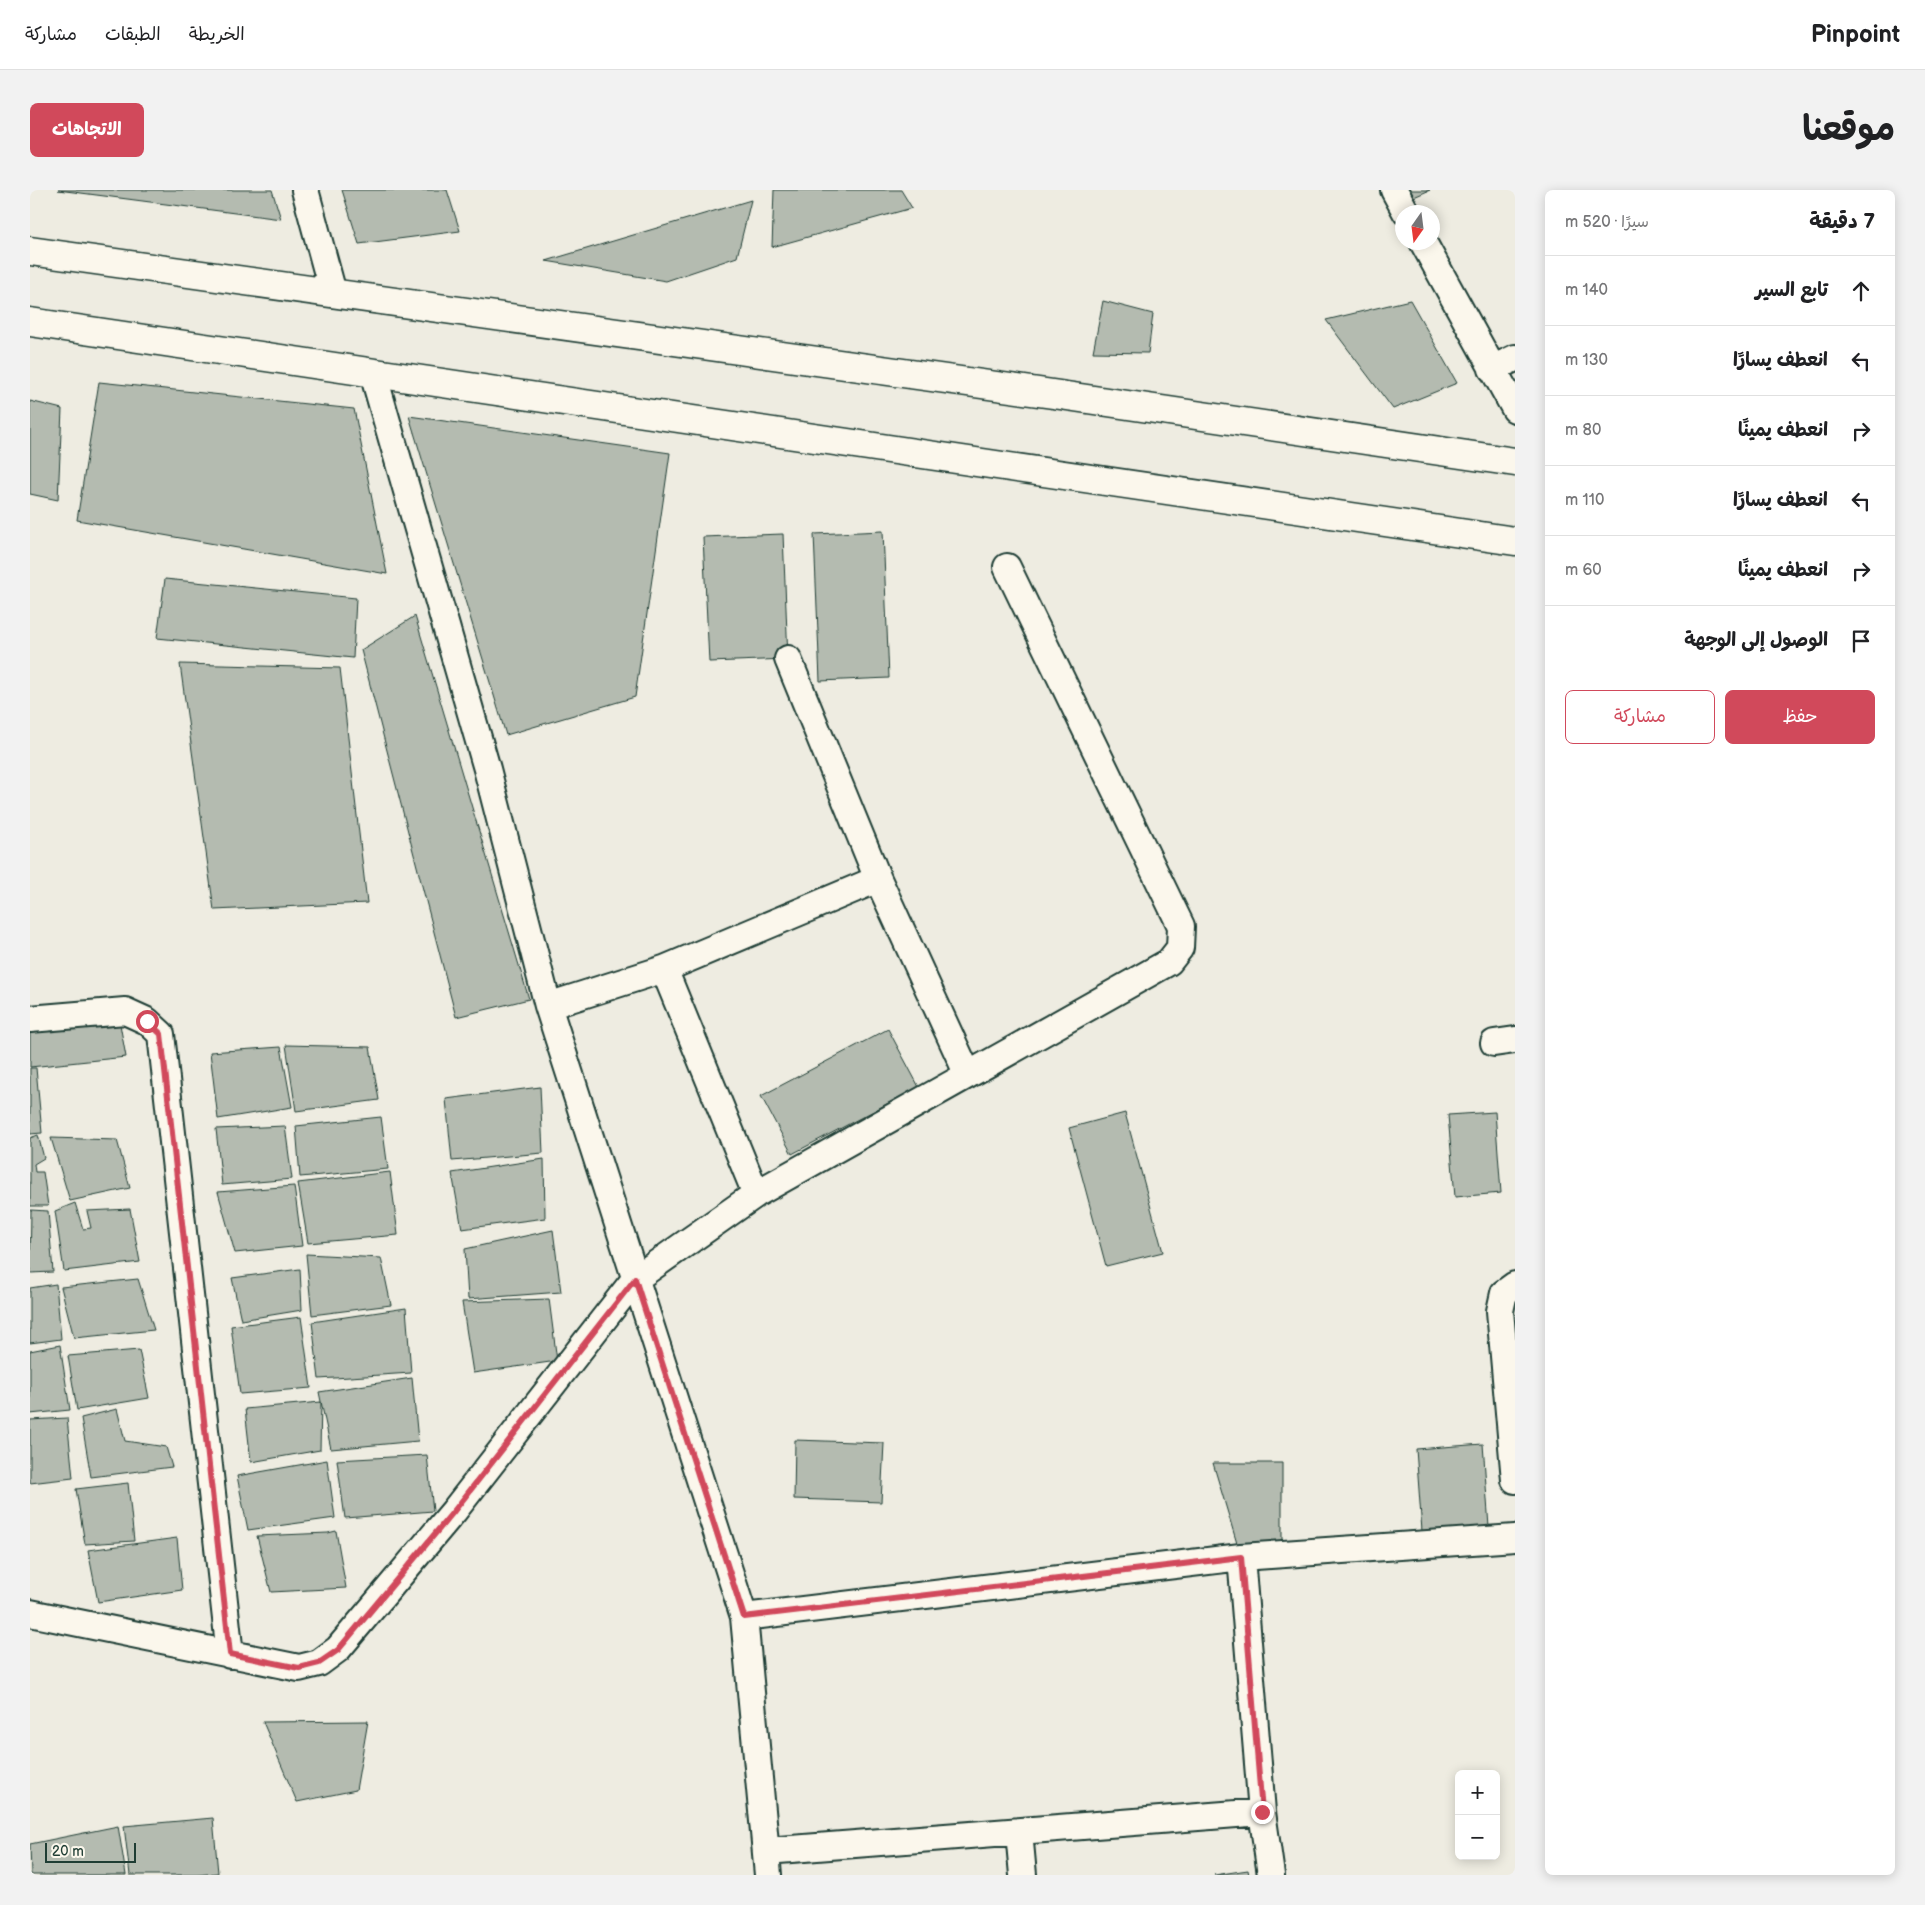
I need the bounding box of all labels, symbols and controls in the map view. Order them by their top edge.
text: Pinpoint [1811,20,1900,49]
text: مشاركة [25,24,77,45]
text: الطبقات [105,24,161,45]
text: الخريطة [189,24,245,45]
button: الاتجاهات [30,103,144,157]
text: موقعنا [1802,108,1895,151]
north arrow [1395,205,1440,250]
text: 7 دقيقة [1809,209,1875,234]
text: سيرًا · 520 m [1565,213,1649,232]
icon: ahead [1847,277,1875,305]
text: تابع السير [1755,279,1828,302]
text: 140 m [1565,281,1608,300]
icon: left [1847,347,1875,375]
text: انعطف يسارًا [1733,349,1828,372]
text: 130 m [1565,351,1608,370]
icon: right [1847,417,1875,445]
text: انعطف يمينًا [1738,419,1828,442]
text: 80 m [1565,421,1601,440]
icon: left [1847,487,1875,515]
text: انعطف يسارًا [1733,489,1828,512]
text: 110 m [1565,491,1604,510]
icon: right [1847,557,1875,585]
text: انعطف يمينًا [1738,559,1828,582]
text: 60 m [1565,561,1602,580]
icon: arrive [1847,627,1875,655]
text: الوصول إلى الوجهة [1684,629,1828,652]
button: مشاركة [1565,690,1715,744]
button: حفظ [1725,690,1875,744]
route start [136,1010,159,1033]
map controls [1455,1770,1500,1860]
button: + [1455,1770,1500,1815]
route end [1251,1801,1274,1824]
button: − [1455,1815,1500,1860]
scale bar [45,1840,136,1863]
text: 20 m [52,1843,84,1860]

